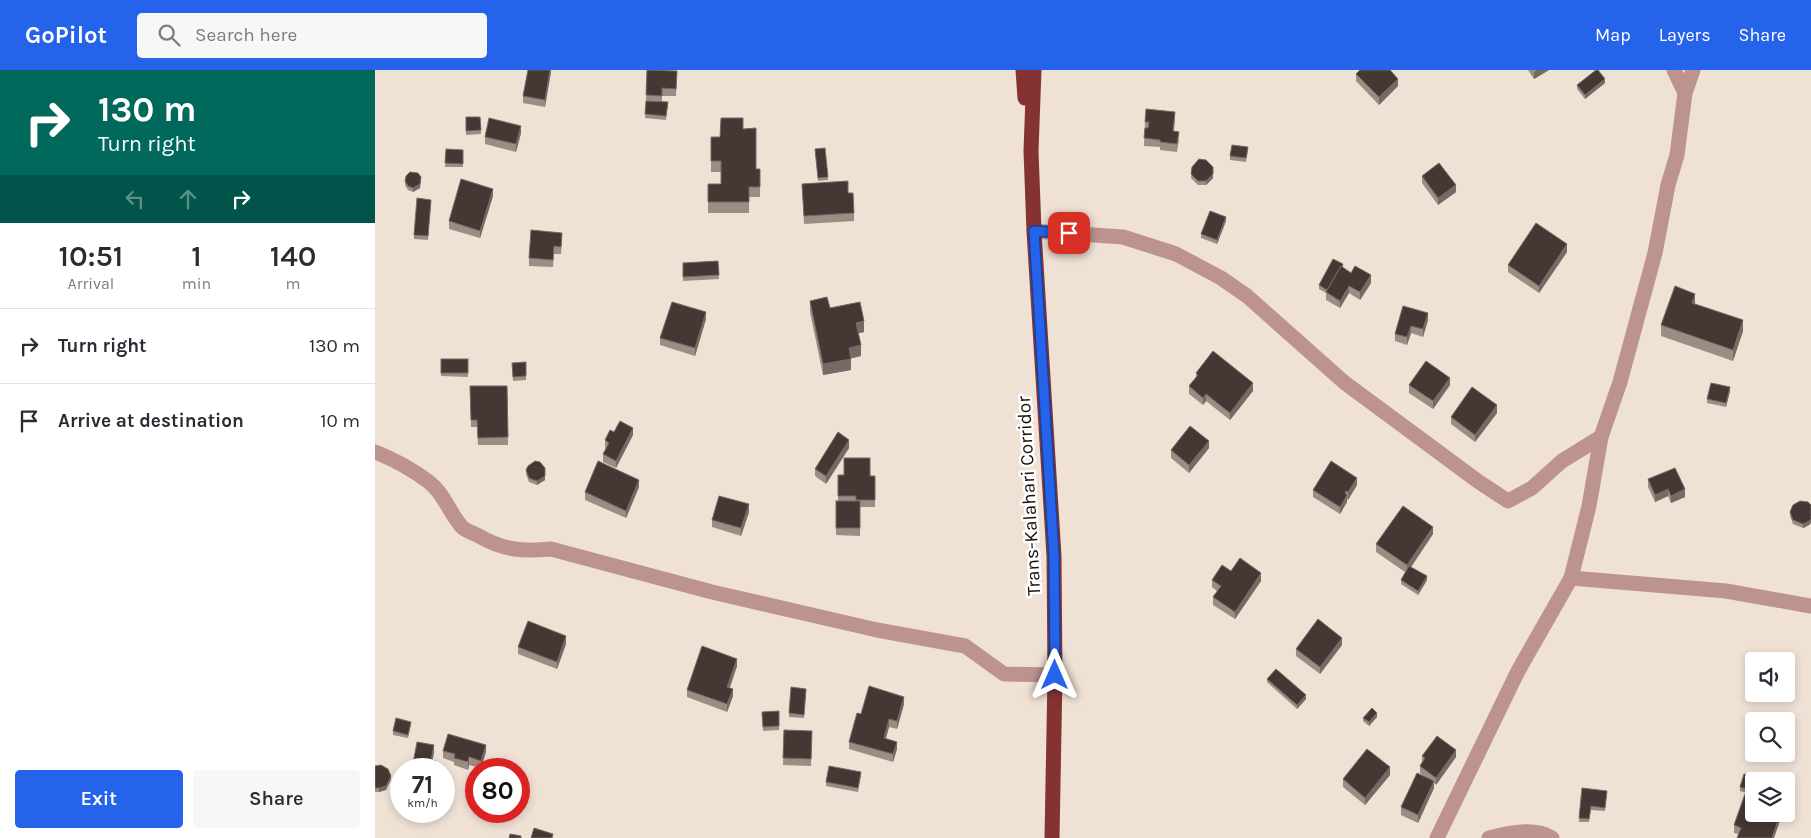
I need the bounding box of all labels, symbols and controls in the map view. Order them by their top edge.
search box [137,13,487,58]
text: GoPilot [25,21,107,49]
icon: search [155,21,183,49]
text: Search here [195,24,297,46]
text: Map [1595,24,1631,46]
text: Layers [1659,24,1711,46]
text: Share [1739,24,1786,46]
text: 130 m [98,89,196,130]
icon: right [15,90,80,155]
text: Turn right [98,131,196,157]
icon: left [121,185,149,213]
icon: ahead [174,185,202,213]
icon: right [227,185,255,213]
pin [1048,212,1090,254]
icon: arrive [1055,219,1083,247]
text: 10:51 [59,238,123,274]
text: 1 [191,238,202,274]
text: 140 [270,238,316,274]
text: Arrival [67,274,114,293]
text: min [182,274,211,293]
text: m [286,274,301,293]
icon: right [15,332,43,360]
text: Turn right [58,335,147,357]
text: 130 m [309,335,360,357]
street label: Trans-Kalahari Corridor [1013,395,1045,596]
icon: arrive [15,407,43,435]
text: Arrive at destination [58,410,244,432]
text: 10 m [320,410,360,432]
position arrow [1028,648,1080,700]
map controls [1745,652,1795,822]
button: sound [1745,652,1795,702]
button: search [1745,712,1795,762]
speed limit sign: 80 [465,758,530,823]
button: Exit [15,770,183,828]
button: Share [193,770,360,828]
text: 71 [412,770,433,799]
button: layers [1745,772,1795,822]
text: km/h [407,796,438,810]

